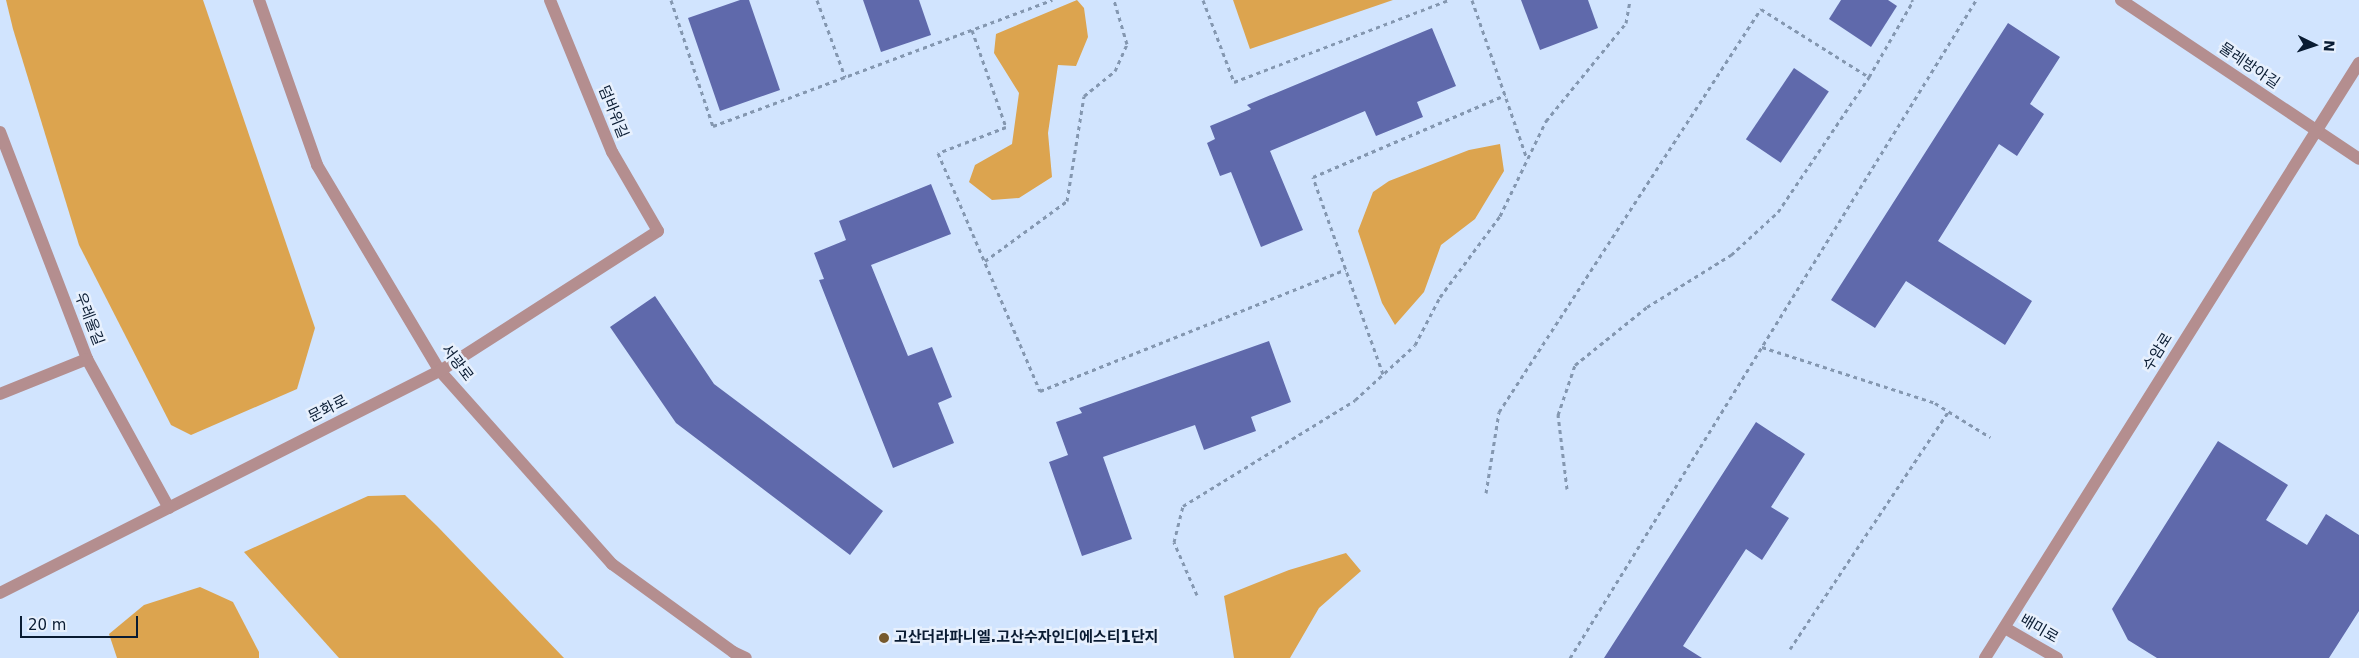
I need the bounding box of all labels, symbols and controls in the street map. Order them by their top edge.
north arrow [2289,20,2339,70]
street label: 물레방아길 [2215,39,2283,93]
text: N [2321,40,2337,52]
street label: 덤바위길 [594,83,632,141]
street label: 우레울길 [71,290,107,348]
street label: 수암로 [2139,330,2177,374]
street label: 서광로 [437,341,477,385]
street label: 문화로 [305,392,351,426]
scale bar [22,606,140,638]
street label: 배미로 [2017,611,2061,647]
text: 20 m [28,616,66,634]
place label: 고산더라파니엘.고산수자인디에스티1단지 [894,629,1159,647]
marker: 고산더라파니엘.고산수자인디에스티1단지 [878,632,890,644]

